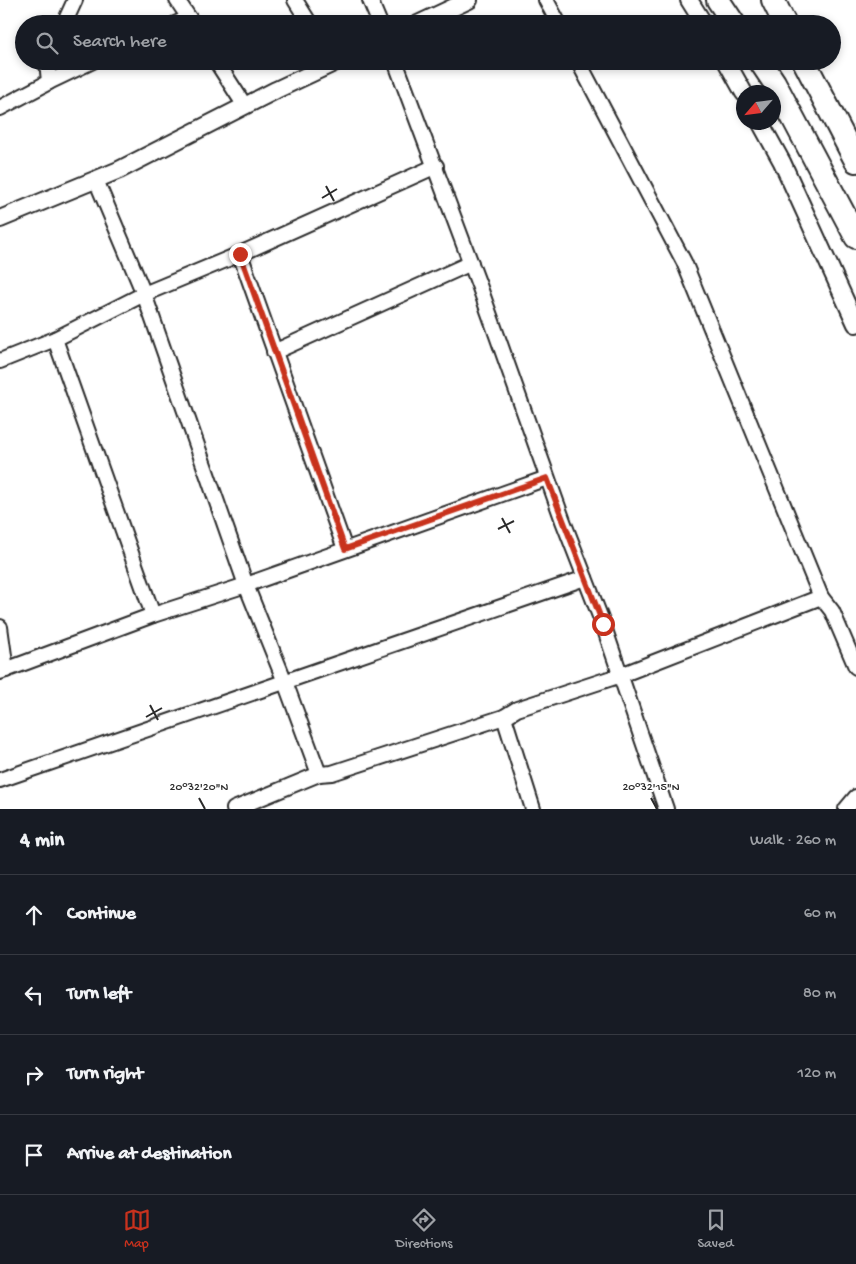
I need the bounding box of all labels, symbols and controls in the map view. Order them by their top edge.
search box [15,15,841,70]
icon: search [33,29,61,57]
text: Search here [73,31,167,54]
north arrow [736,85,781,130]
route end [229,243,252,266]
route start [592,613,615,636]
text: 20°32'20"N [170,781,229,795]
text: 20°32'15"N [622,781,680,795]
text: 4 min [20,829,64,854]
text: Walk · 260 m [750,832,836,851]
icon: ahead [20,901,48,929]
text: Continue [67,903,136,926]
text: 60 m [804,905,836,924]
icon: left [20,981,48,1009]
text: Turn left [67,983,131,1006]
text: 80 m [803,985,836,1004]
icon: right [20,1061,48,1089]
text: Turn right [67,1063,143,1086]
text: 120 m [797,1065,836,1084]
icon: arrive [20,1141,48,1169]
text: Arrive at destination [67,1143,231,1166]
tab: Map [123,1206,151,1253]
tab: Directions [396,1206,453,1253]
tab: Saved [698,1206,733,1253]

